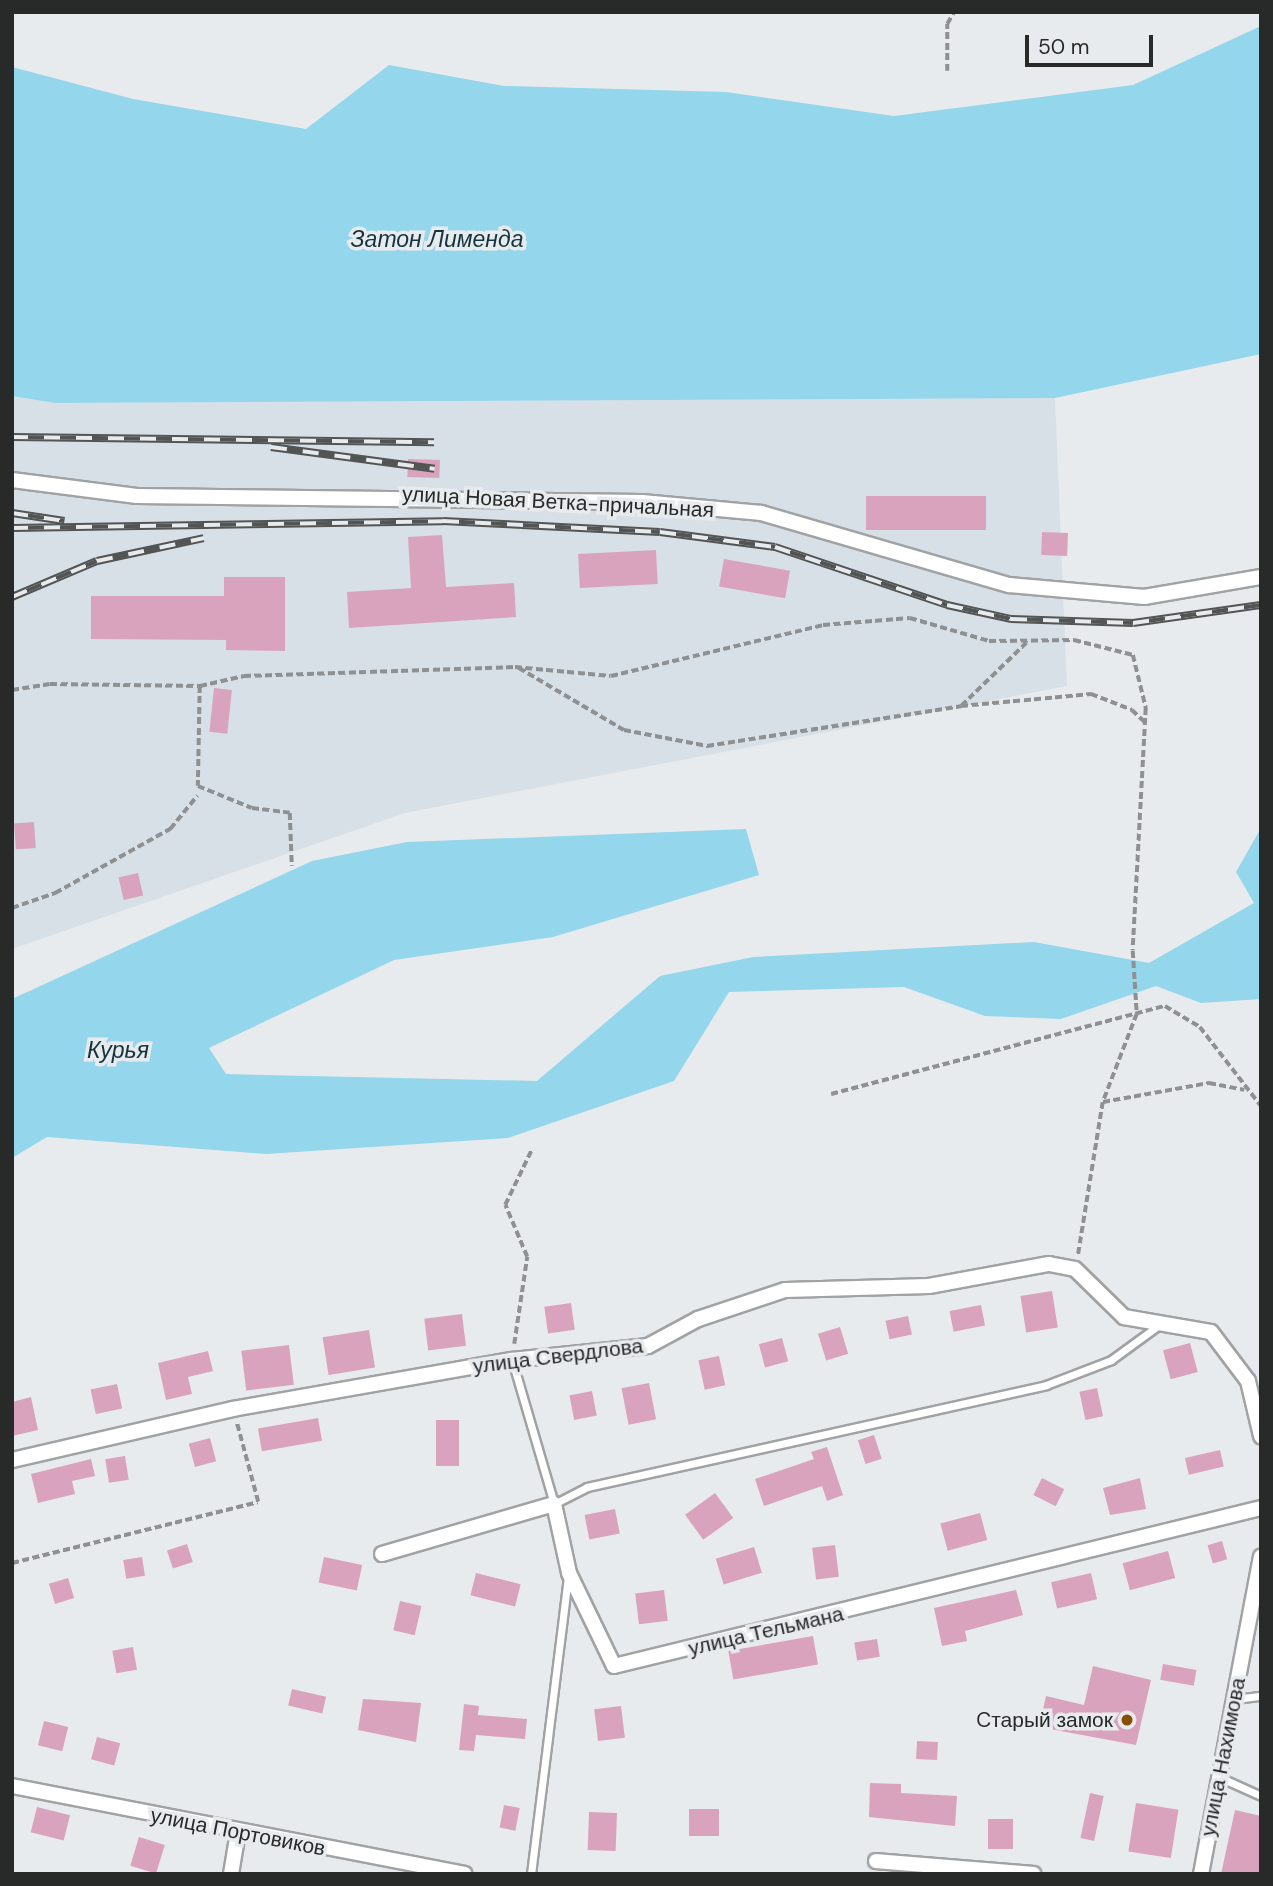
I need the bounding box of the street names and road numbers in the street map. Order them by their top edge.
street label: улица Новая Ветка-причальная [401,481,715,523]
street label: улица Свердлова [471,1333,645,1379]
street label: улица Тельмана [686,1601,846,1661]
street label: улица Нахимова [1195,1676,1251,1838]
street label: улица Портовиков [148,1803,328,1861]

